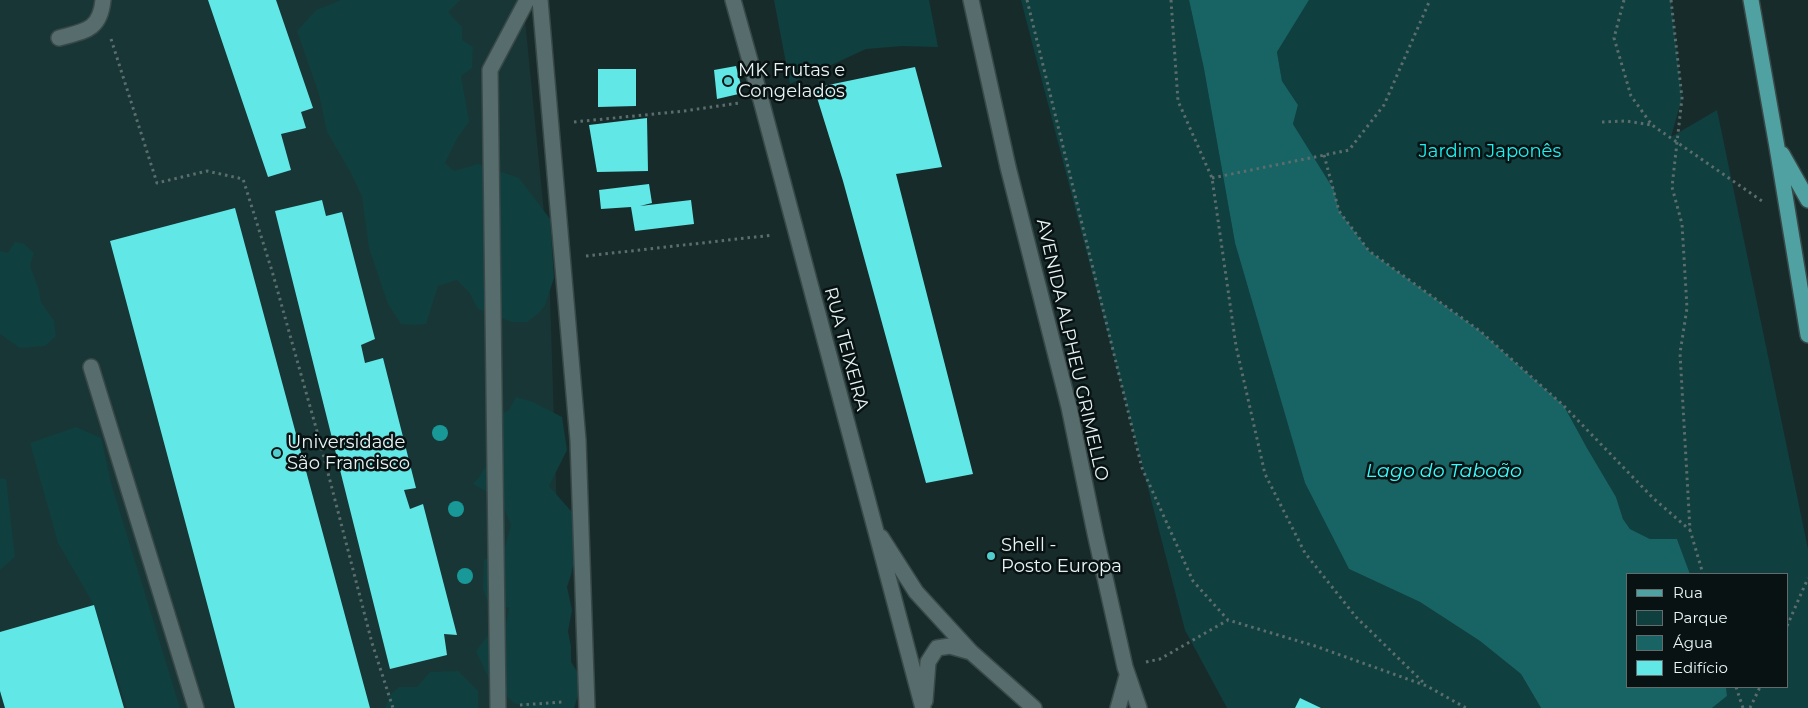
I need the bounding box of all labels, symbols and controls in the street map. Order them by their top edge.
place label: MK Frutas e Congelados [738,60,845,102]
marker: MK Frutas e Congelados [722,75,734,87]
park label: Jardim Japonês [1419,141,1561,163]
street label: AVENIDA ALPHEU GRIMELLO [1031,217,1113,483]
street label: RUA TEIXEIRA [819,285,873,413]
place label: Universidade São Francisco [287,432,410,474]
marker: Universidade São Francisco [271,447,283,459]
water label: Lago do Taboão [1366,460,1522,482]
place label: Shell - Posto Europa [1001,535,1122,578]
marker: Shell - Posto Europa [985,550,997,562]
legend [1626,573,1788,688]
text: Rua [1673,583,1703,602]
text: Parque [1673,608,1728,627]
text: Água [1673,633,1713,652]
text: Edifício [1673,658,1728,677]

